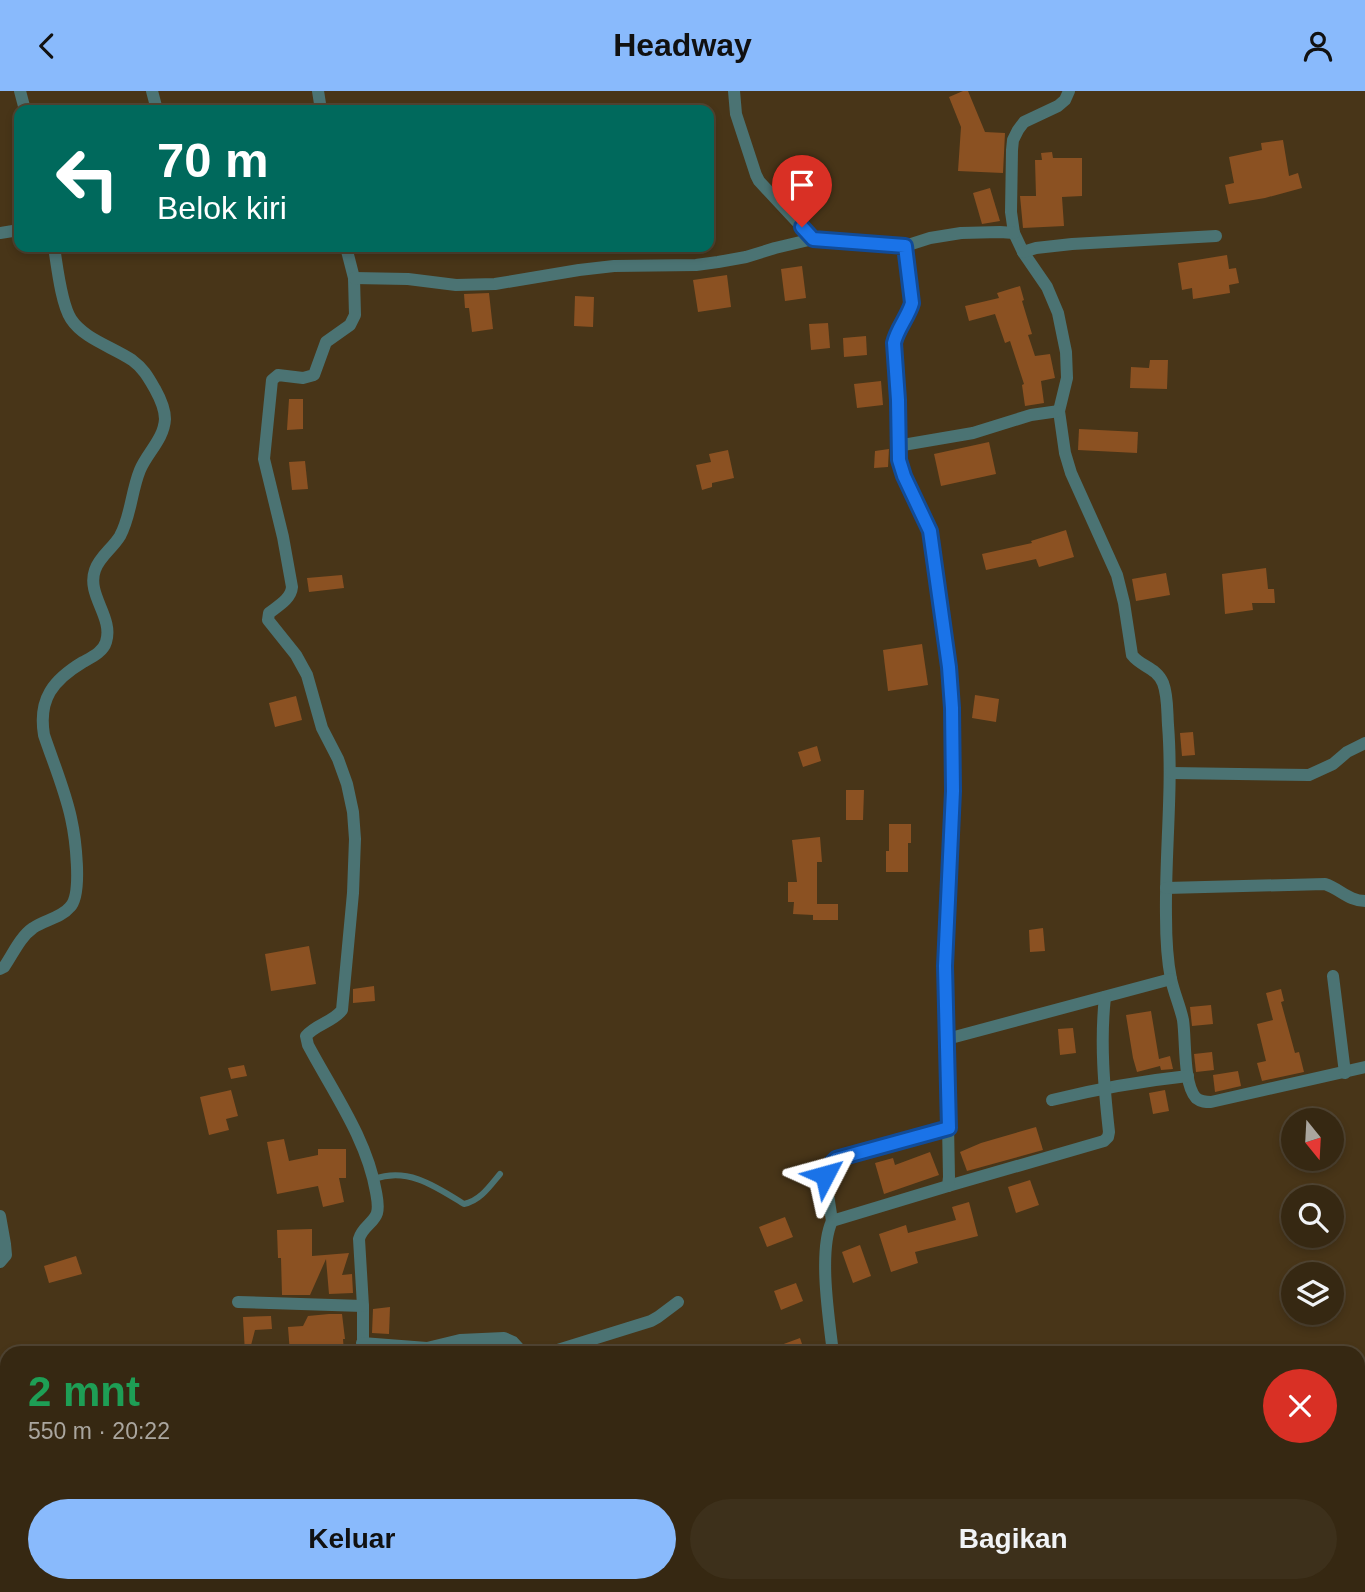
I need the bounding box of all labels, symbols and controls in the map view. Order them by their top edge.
icon: back [28,27,66,65]
text: Headway [613,27,752,63]
icon: person [1299,27,1337,65]
icon: left [42,133,133,224]
text: 70 m [157,133,269,187]
pin [772,155,832,227]
icon: arrive [783,166,821,204]
text: Belok kiri [157,190,287,226]
north arrow [1281,1108,1344,1171]
map controls [1281,1108,1344,1325]
position arrow [788,1138,862,1212]
button: search [1281,1185,1344,1248]
button: layers [1281,1262,1344,1325]
text: 2 mnt [28,1368,140,1415]
button: close [1263,1369,1337,1443]
text: 550 m · 20:22 [28,1418,170,1444]
button: Keluar [28,1499,676,1579]
button: Bagikan [690,1499,1337,1579]

